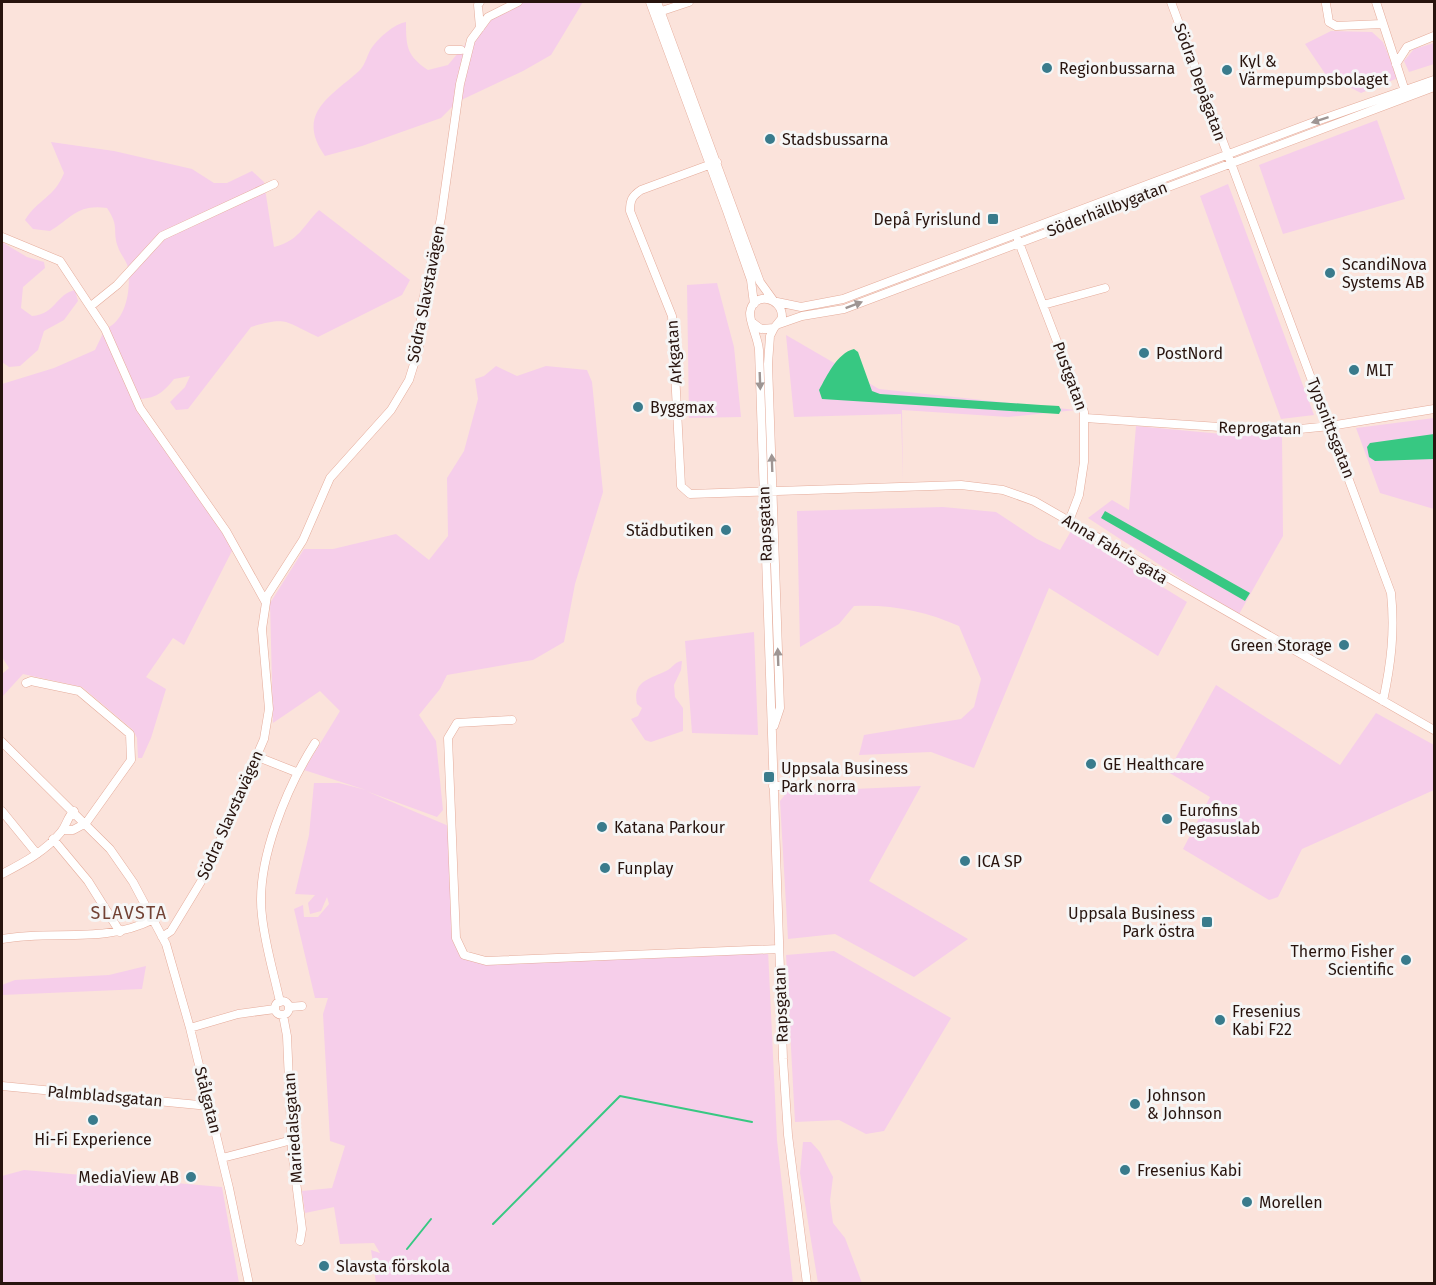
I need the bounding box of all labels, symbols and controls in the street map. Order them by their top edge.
street label: Södra Depågatan [1170,21,1230,143]
place label: Kyl & Värmepumpsbolaget [1239,52,1389,89]
place label: Regionbussarna [1059,59,1175,78]
marker: Regionbussarna [1040,61,1054,75]
marker: Kyl & Värmepumpsbolaget [1220,63,1234,77]
one-way arrow [1311,116,1329,126]
place label: Stadsbussarna [782,130,889,149]
marker: Stadsbussarna [763,132,777,146]
street label: Söderhällbygatan [1044,177,1170,241]
place label: Depå Fyrislund [873,210,981,229]
marker: Depå Fyrislund [986,212,1000,226]
street label: Södra Slavstavägen [403,224,449,364]
place label: ScandiNova Systems AB [1342,255,1427,292]
marker: ScandiNova Systems AB [1323,266,1337,280]
one-way arrow [845,300,863,309]
street label: Arkgatan [662,319,686,385]
street label: Pustgatan [1049,339,1091,413]
place label: PostNord [1156,344,1223,363]
marker: PostNord [1137,346,1151,360]
place label: MLT [1366,361,1394,380]
marker: MLT [1347,363,1361,377]
one-way arrow [756,372,765,391]
street label: Typsnittsgatan [1303,375,1359,481]
place label: Byggmax [650,398,715,417]
marker: Byggmax [631,400,645,414]
street label: Reprogatan [1218,418,1302,438]
one-way arrow [767,453,776,472]
street label: Rapsgatan [754,486,776,562]
street label: Anna Fabris gata [1059,510,1171,588]
place label: Städbutiken [626,521,714,540]
marker: Städbutiken [719,523,733,537]
place label: Green Storage [1231,636,1332,655]
marker: Green Storage [1337,638,1351,652]
one-way arrow [774,648,783,667]
street label: Södra Slavstavägen [193,747,267,883]
place label: GE Healthcare [1103,755,1204,774]
marker: GE Healthcare [1084,757,1098,771]
place label: Uppsala Business Park norra [781,759,908,796]
marker: Uppsala Business Park norra [762,770,776,784]
place label: Eurofins Pegasuslab [1179,801,1260,838]
marker: Eurofins Pegasuslab [1160,812,1174,826]
place label: Katana Parkour [614,818,726,837]
marker: Katana Parkour [595,820,609,834]
place label: ICA SP [977,852,1022,871]
marker: ICA SP [958,854,972,868]
place label: Funplay [617,859,674,878]
marker: Funplay [598,861,612,875]
district label: SLAVSTA [90,902,168,924]
place label: Uppsala Business Park östra [1068,904,1195,941]
marker: Uppsala Business Park östra [1200,915,1214,929]
place label: Thermo Fisher Scientific [1291,942,1395,979]
marker: Thermo Fisher Scientific [1399,953,1413,967]
street label: Rapsgatan [770,967,792,1043]
place label: Fresenius Kabi F22 [1232,1002,1301,1039]
marker: Fresenius Kabi F22 [1213,1013,1227,1027]
street label: Stålgatan [191,1065,225,1135]
street label: Mariedalsgatan [280,1072,306,1184]
street label: Palmbladsgatan [47,1081,163,1111]
place label: Johnson & Johnson [1147,1086,1222,1123]
marker: Johnson & Johnson [1128,1097,1142,1111]
marker: Hi-Fi Experience [86,1113,100,1127]
place label: Hi-Fi Experience [34,1130,152,1149]
place label: Fresenius Kabi [1137,1161,1242,1180]
marker: Fresenius Kabi [1118,1163,1132,1177]
place label: MediaView AB [78,1168,179,1187]
marker: MediaView AB [184,1170,198,1184]
place label: Morellen [1259,1193,1323,1212]
marker: Morellen [1240,1195,1254,1209]
place label: Slavsta förskola [336,1257,450,1276]
marker: Slavsta förskola [317,1259,331,1273]

